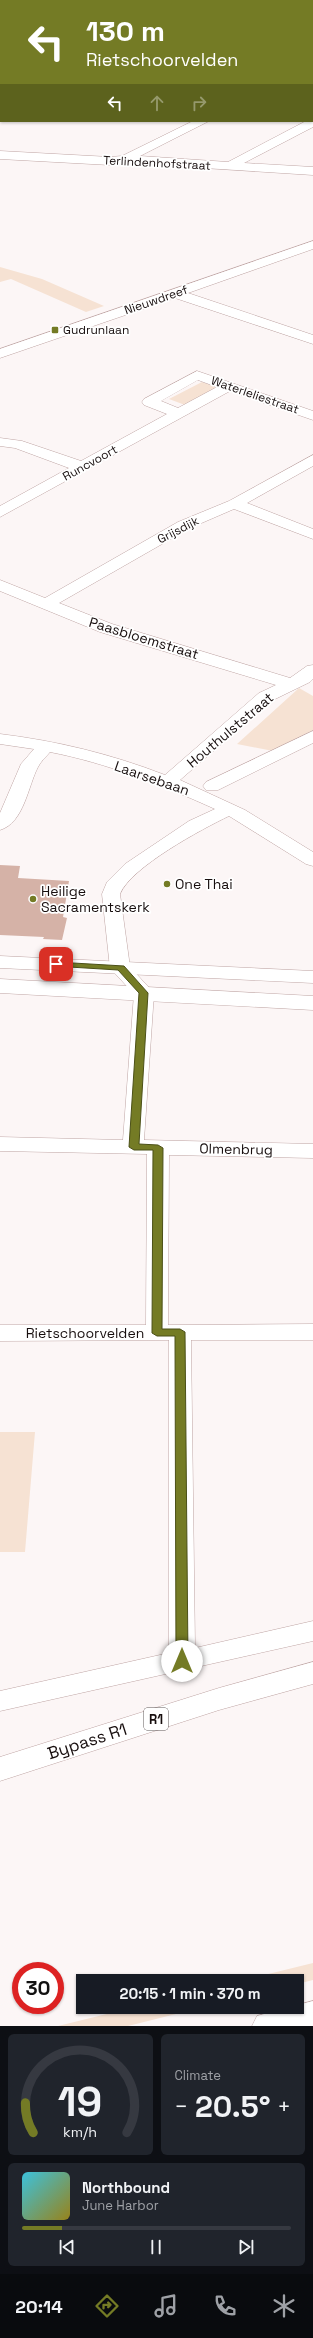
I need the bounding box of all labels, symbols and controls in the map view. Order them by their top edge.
text: 130 m [86,13,165,49]
icon: left [20,16,72,68]
text: Rietschoorvelden [86,48,238,71]
icon: left [104,92,126,114]
icon: ahead [146,92,168,114]
icon: right [188,92,210,114]
street label: Terlindenhofstraat [103,152,211,174]
street label: Nieuwdreef [122,282,190,318]
place label: Gudrunlaan [63,322,129,338]
marker: Gudrunlaan [50,325,60,335]
street label: Waterleliestraat [209,372,301,418]
street label: Runcvoort [60,441,120,485]
street label: Grijsdijk [154,512,202,547]
street label: Paasbloemstraat [87,613,201,663]
street label: Houthulststraat [183,688,277,772]
street label: Laarsebaan [112,757,192,799]
place label: One Thai [175,875,233,893]
marker: One Thai [162,879,172,889]
place label: Heilige Sacramentskerk [41,882,150,916]
marker: Heilige Sacramentskerk [28,894,38,904]
pin [39,947,73,981]
icon: arrive [45,953,67,975]
street label: Olmenbrug [199,1139,273,1159]
street label: Rietschoorvelden [26,1324,144,1342]
position arrow [161,1640,203,1682]
road number: R1 [144,1708,168,1730]
street label: Bypass R1 [44,1718,130,1764]
speed limit sign: 30 [12,1962,64,2014]
text: 20:15 · 1 min · 370 m [119,1984,261,2003]
text: Climate [175,2067,221,2084]
text: 19 [58,2074,103,2127]
text: 20.5° [195,2087,271,2126]
text: − [175,2092,188,2120]
text: + [277,2092,291,2120]
text: km/h [63,2122,97,2140]
text: Northbound [82,2178,170,2197]
text: June Harbor [82,2197,159,2214]
icon: previous [56,2236,78,2258]
icon: pause [145,2236,167,2258]
icon: next [235,2236,257,2258]
icon: directions [93,2292,121,2320]
icon: music [152,2292,180,2320]
icon: phone [211,2292,239,2320]
icon: climate [270,2292,298,2320]
text: 20:14 [15,2295,63,2318]

